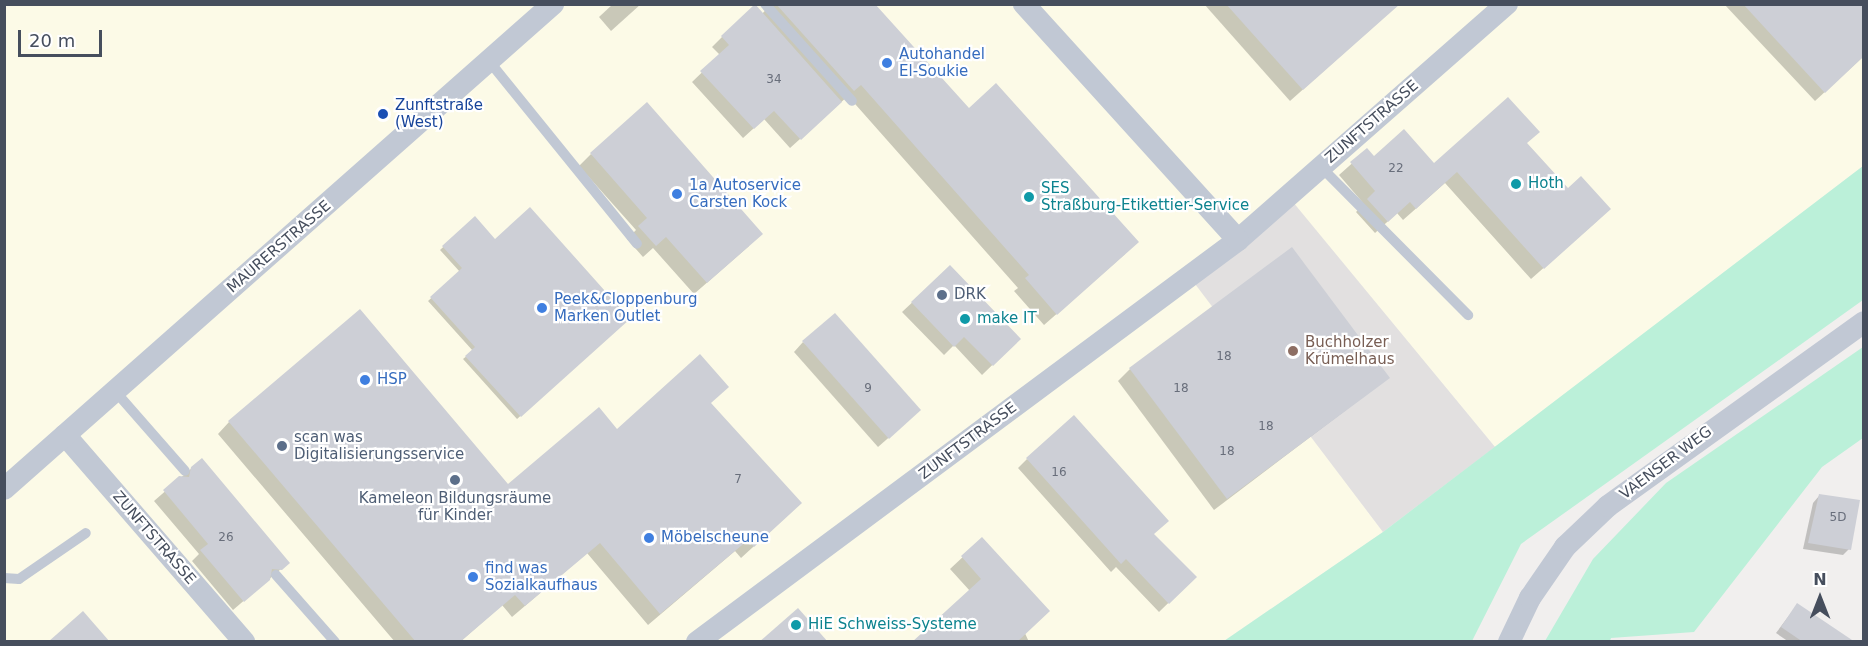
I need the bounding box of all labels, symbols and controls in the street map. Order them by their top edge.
scale bar [21,18,105,56]
text: 20 m [29,30,75,51]
place label: Autohandel El-Soukie [899,45,985,80]
marker: Autohandel El-Soukie [880,56,894,70]
house number: 34 [766,73,782,87]
street label: ZUNFTSTRASSE [1322,77,1422,167]
place label: Zunftstraße (West) [395,96,483,131]
marker: Zunftstraße (West) [376,107,390,121]
house number: 22 [1388,162,1404,176]
place label: Hoth [1528,175,1564,193]
place label: 1a Autoservice Carsten Kock [689,176,801,211]
marker: Hoth [1509,177,1523,191]
place label: SES Straßburg-Etikettier-Service [1041,179,1249,214]
marker: 1a Autoservice Carsten Kock [670,187,684,201]
marker: SES Straßburg-Etikettier-Service [1022,190,1036,204]
street label: MAURERSTRASSE [223,197,335,297]
place label: DRK [954,286,986,304]
marker: DRK [935,288,949,302]
place label: Peek&Cloppenburg Marken Outlet [554,290,697,325]
marker: Peek&Cloppenburg Marken Outlet [535,301,549,315]
place label: make IT [977,310,1037,328]
marker: make IT [958,312,972,326]
place label: Buchholzer Krümelhaus [1305,333,1395,368]
marker: Buchholzer Krümelhaus [1286,344,1300,358]
house number: 18 [1216,350,1232,364]
place label: HSP [377,371,407,389]
marker: HSP [358,373,372,387]
house number: 9 [864,382,872,396]
house number: 18 [1173,382,1189,396]
street label: ZUNFTSTRASSE [916,399,1020,483]
house number: 18 [1258,420,1274,434]
street label: VAENSER WEG [1617,423,1715,503]
place label: scan was Digitalisierungsservice [294,428,464,463]
marker: scan was Digitalisierungsservice [275,439,289,453]
house number: 18 [1219,445,1235,459]
house number: 16 [1051,466,1067,480]
marker: Kameleon Bildungsräume für Kinder [448,473,462,487]
house number: 7 [734,473,742,487]
street label: ZUNFTSTRASSE [109,488,199,588]
place label: Kameleon Bildungsräume für Kinder [359,489,551,524]
house number: 5D [1830,511,1846,525]
place label: Möbelscheune [661,529,769,547]
house number: 26 [218,531,234,545]
marker: Möbelscheune [642,531,656,545]
place label: find was Sozialkaufhaus [485,559,598,594]
north arrow [1790,568,1850,628]
marker: find was Sozialkaufhaus [466,570,480,584]
text: N [1813,570,1827,589]
place label: HiE Schweiss-Systeme [808,616,977,634]
marker: HiE Schweiss-Systeme [789,618,803,632]

